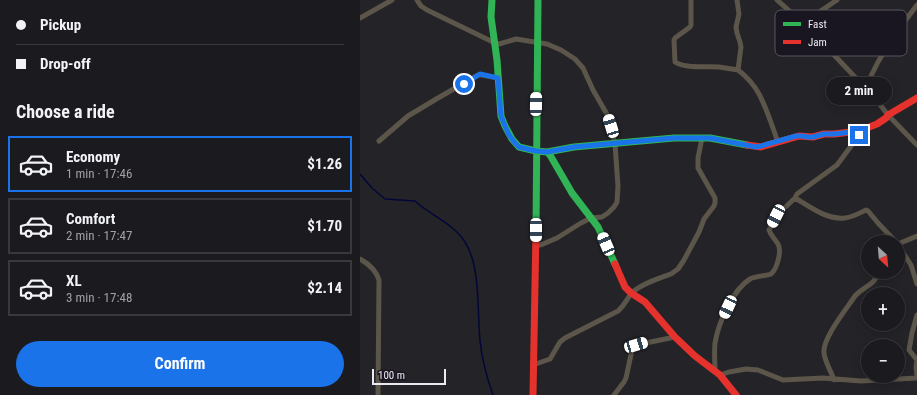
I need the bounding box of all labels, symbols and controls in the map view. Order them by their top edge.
legend [775,10,907,56]
text: Pickup [40,16,81,34]
text: Fast [808,18,827,31]
text: Jam [808,36,827,49]
text: Drop-off [40,55,91,73]
route start [455,75,473,93]
callout: 2 min [826,77,892,105]
text: 2 min [845,83,873,98]
car [530,92,542,116]
text: Choose a ride [16,101,115,122]
car [602,113,620,139]
route end [850,126,868,144]
icon: car [18,146,54,182]
text: Economy [66,148,120,166]
text: $1.26 [307,155,342,173]
text: 1 min · 17:46 [66,166,132,181]
car [765,203,787,229]
icon: car [18,208,54,244]
text: Comfort [66,210,115,228]
text: $1.70 [307,217,342,235]
car [530,218,542,242]
text: 2 min · 17:47 [66,228,132,243]
car [596,231,616,257]
north arrow [861,235,905,279]
map controls [861,235,905,383]
icon: car [18,270,54,306]
text: XL [66,272,82,290]
text: $2.14 [307,279,342,297]
button: + [861,287,905,331]
text: 3 min · 17:48 [66,290,132,305]
car [717,294,739,320]
car [623,336,649,354]
button: − [861,339,905,383]
button: Confirm [16,341,344,387]
scale bar [372,367,446,386]
text: 100 m [378,369,405,382]

